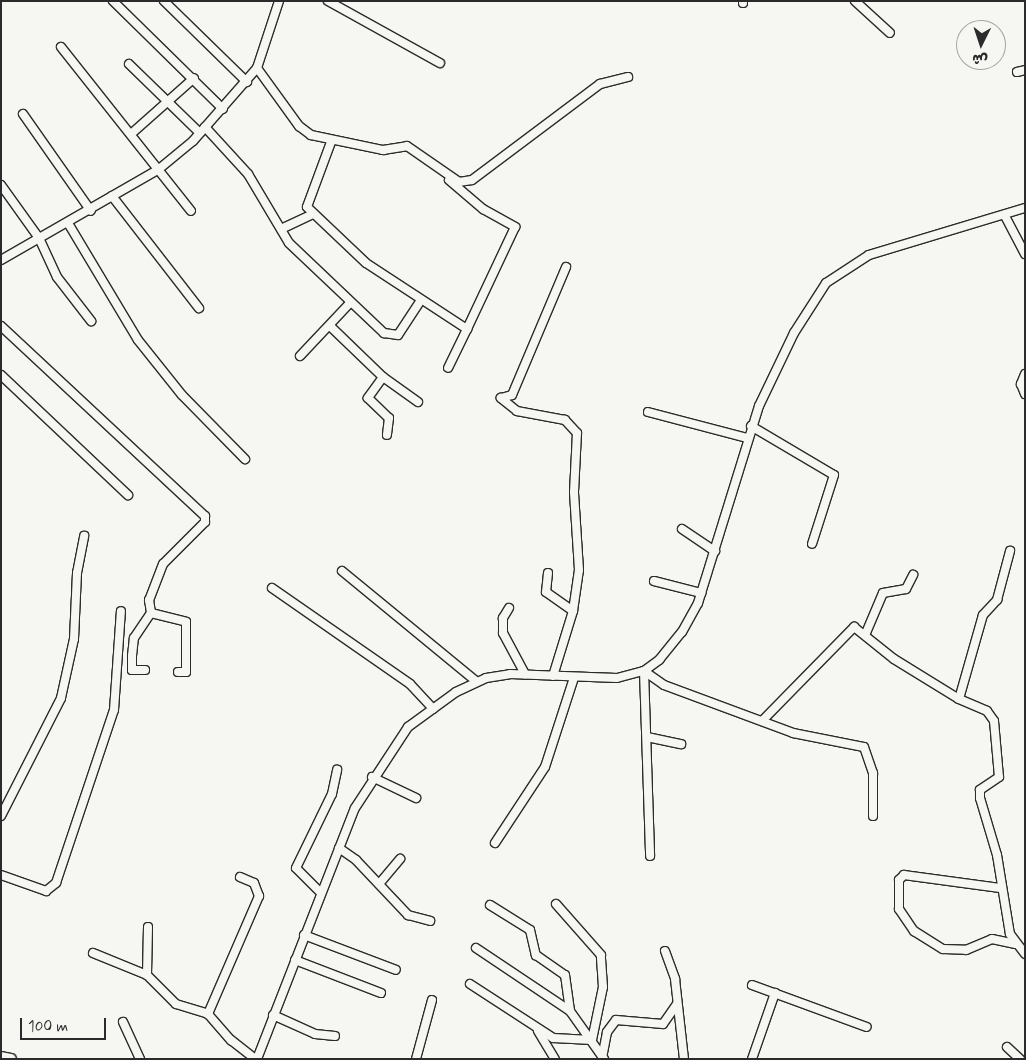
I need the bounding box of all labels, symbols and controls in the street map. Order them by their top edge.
north arrow [956,20,1006,70]
text: ش [972,49,988,68]
scale bar [22,1008,109,1040]
text: 100 m [28,1017,68,1037]

